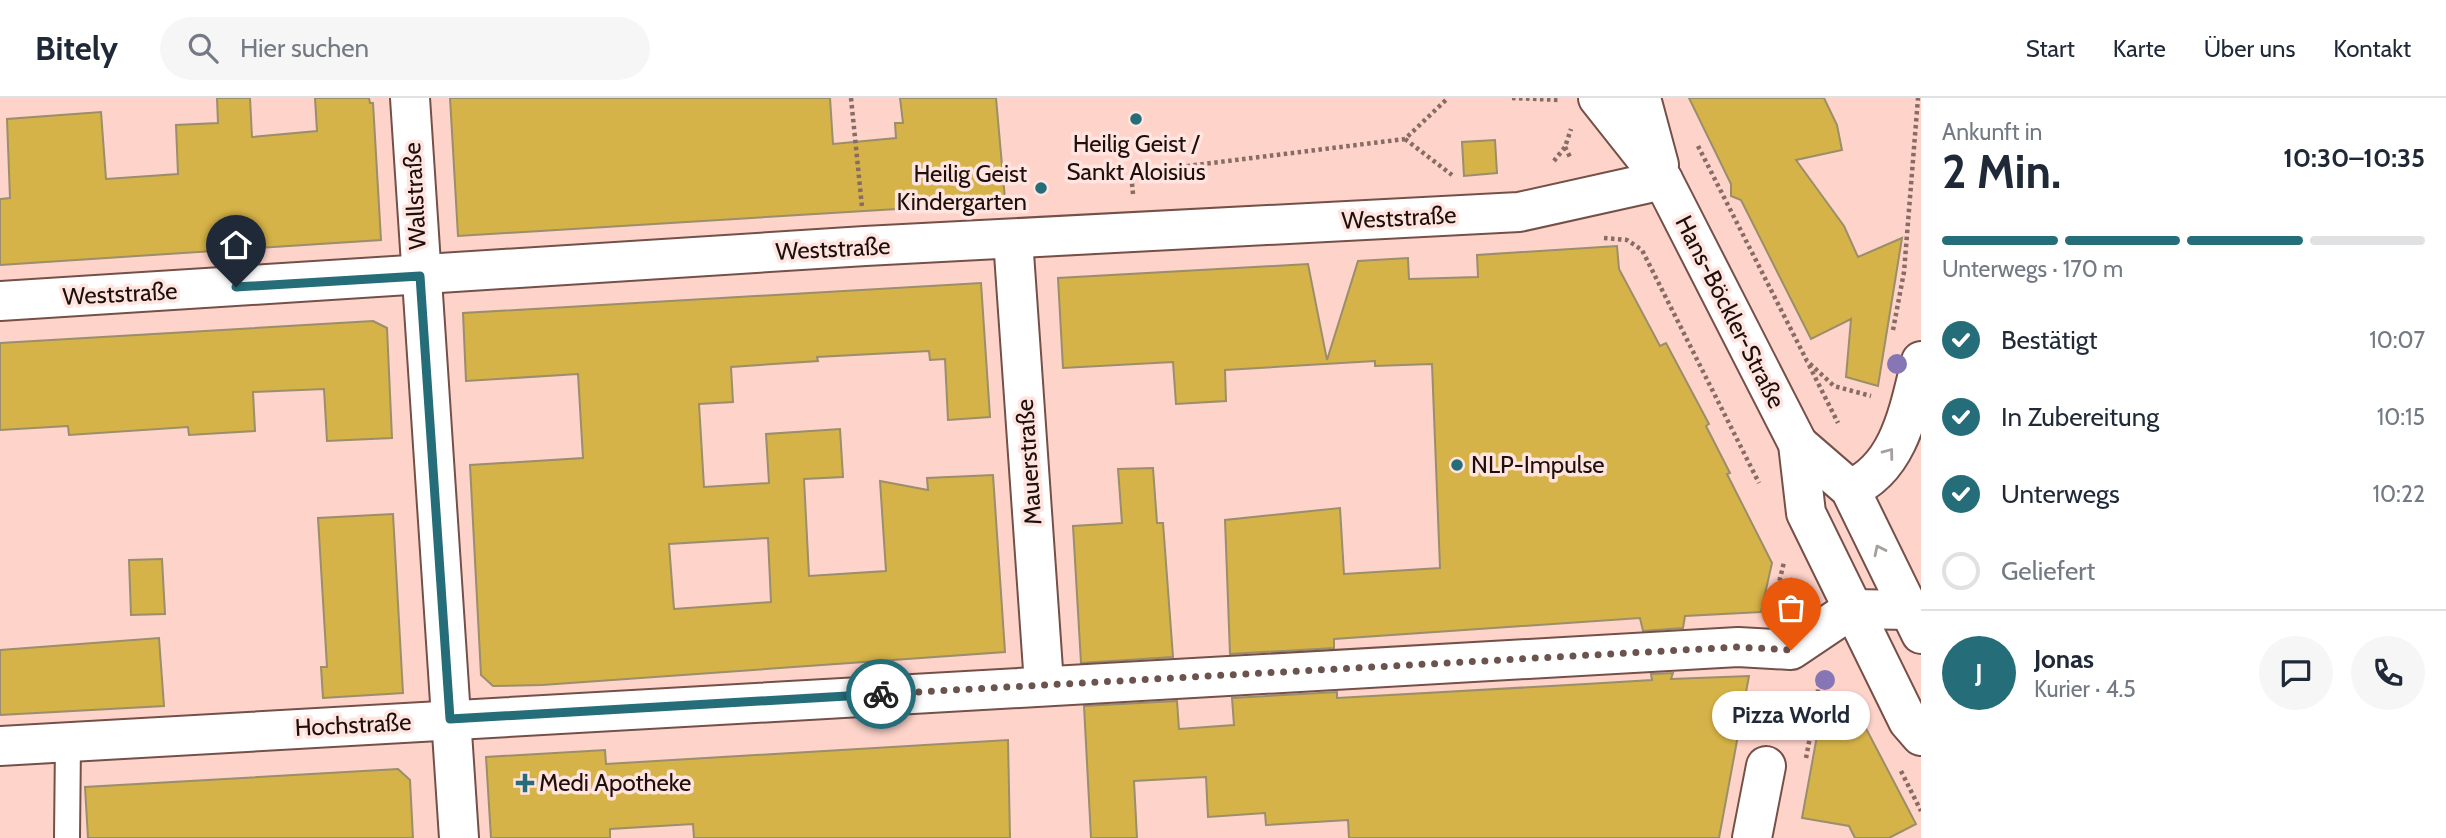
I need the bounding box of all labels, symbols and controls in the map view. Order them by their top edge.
search box [160,17,650,80]
text: Bitely [35,28,118,68]
icon: search [184,29,222,67]
text: Hier suchen [240,32,369,64]
text: Start [2026,34,2075,63]
text: Karte [2113,34,2166,63]
text: Über uns [2204,34,2295,63]
text: Kontakt [2333,34,2411,63]
marker: Heilig Geist / Sankt Aloisius [1128,111,1144,127]
text: Ankunft in [1942,118,2042,146]
place label: Heilig Geist / Sankt Aloisius [1066,129,1206,186]
street label: Wallstraße [397,142,432,251]
text: 10:30–10:35 [2283,142,2425,174]
text: 2 Min. [1942,144,2061,200]
place label: Heilig Geist Kindergarten [897,159,1027,216]
marker: Heilig Geist Kindergarten [1033,180,1049,196]
street label: Weststraße [1341,200,1457,235]
street label: Hans-Böckler-Straße [1669,211,1792,413]
pin [206,215,266,287]
icon: home [217,226,255,264]
street label: Weststraße [775,231,891,266]
text: Unterwegs · 170 m [1942,255,2123,283]
street label: Weststraße [62,276,178,311]
icon: check [1942,321,1980,359]
text: Bestätigt [2001,324,2098,356]
text: 10:07 [2369,326,2425,354]
street label: Mauerstraße [1010,398,1047,526]
icon: check [1942,398,1980,436]
text: In Zubereitung [2001,401,2159,433]
text: 10:15 [2377,403,2425,431]
one-way arrow [1881,448,1893,461]
place label: NLP-Impulse [1471,450,1605,479]
marker: NLP-Impulse [1449,457,1465,473]
icon: check [1942,475,1980,513]
text: Unterwegs [2001,478,2120,510]
text: 10:22 [2373,480,2425,508]
one-way arrow [1874,545,1888,557]
text: Geliefert [2001,555,2095,587]
pin [1761,578,1821,650]
icon: bag [1772,589,1810,627]
button: chat [2259,636,2333,710]
button: phone [2351,636,2425,710]
text: Jonas [2034,643,2094,675]
text: J [1975,657,1983,689]
courier [846,659,916,729]
icon: bike [862,675,900,713]
text: Kurier · 4.5 [2034,675,2136,703]
callout: Pizza World [1712,692,1870,741]
text: Pizza World [1732,701,1850,729]
street label: Hochstraße [294,707,412,742]
place label: Medi Apotheke [539,768,691,797]
marker: Medi Apotheke [517,775,533,791]

